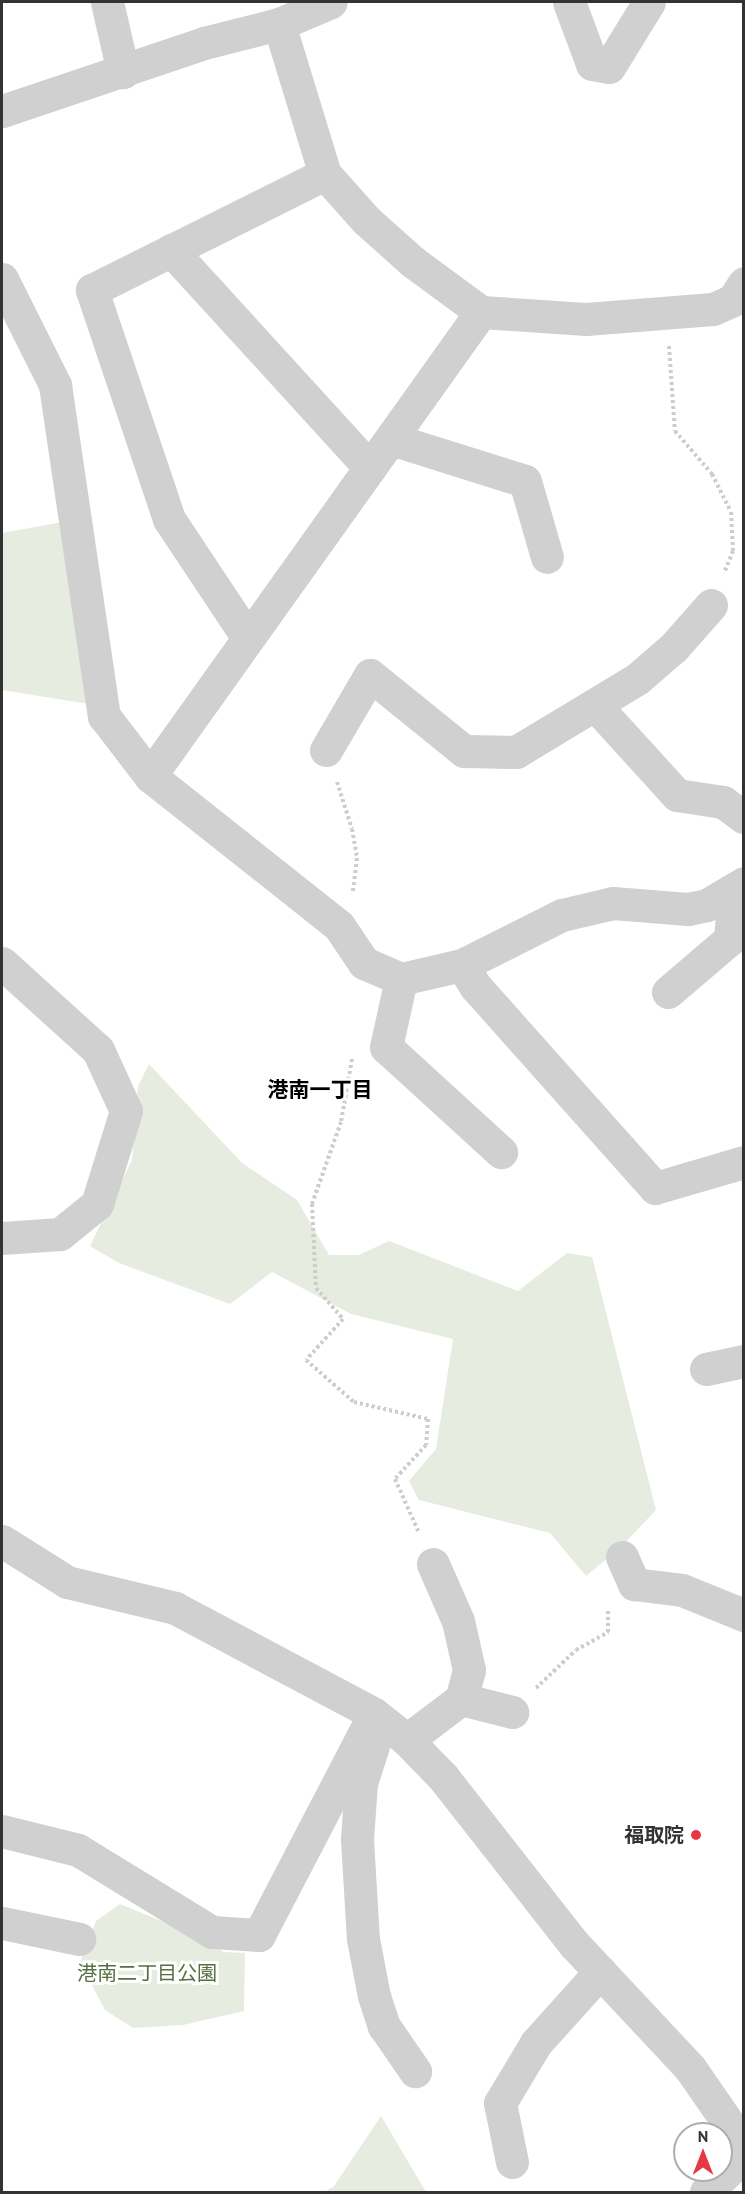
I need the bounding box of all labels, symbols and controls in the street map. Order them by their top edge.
district label: 港南一丁目 [268,1077,372,1103]
place label: 福取院 [624,1823,684,1847]
marker: 福取院 [689,1828,703,1842]
park label: 港南二丁目公園 [77,1961,217,1985]
north arrow [673,2122,733,2182]
text: N [698,2126,708,2146]

